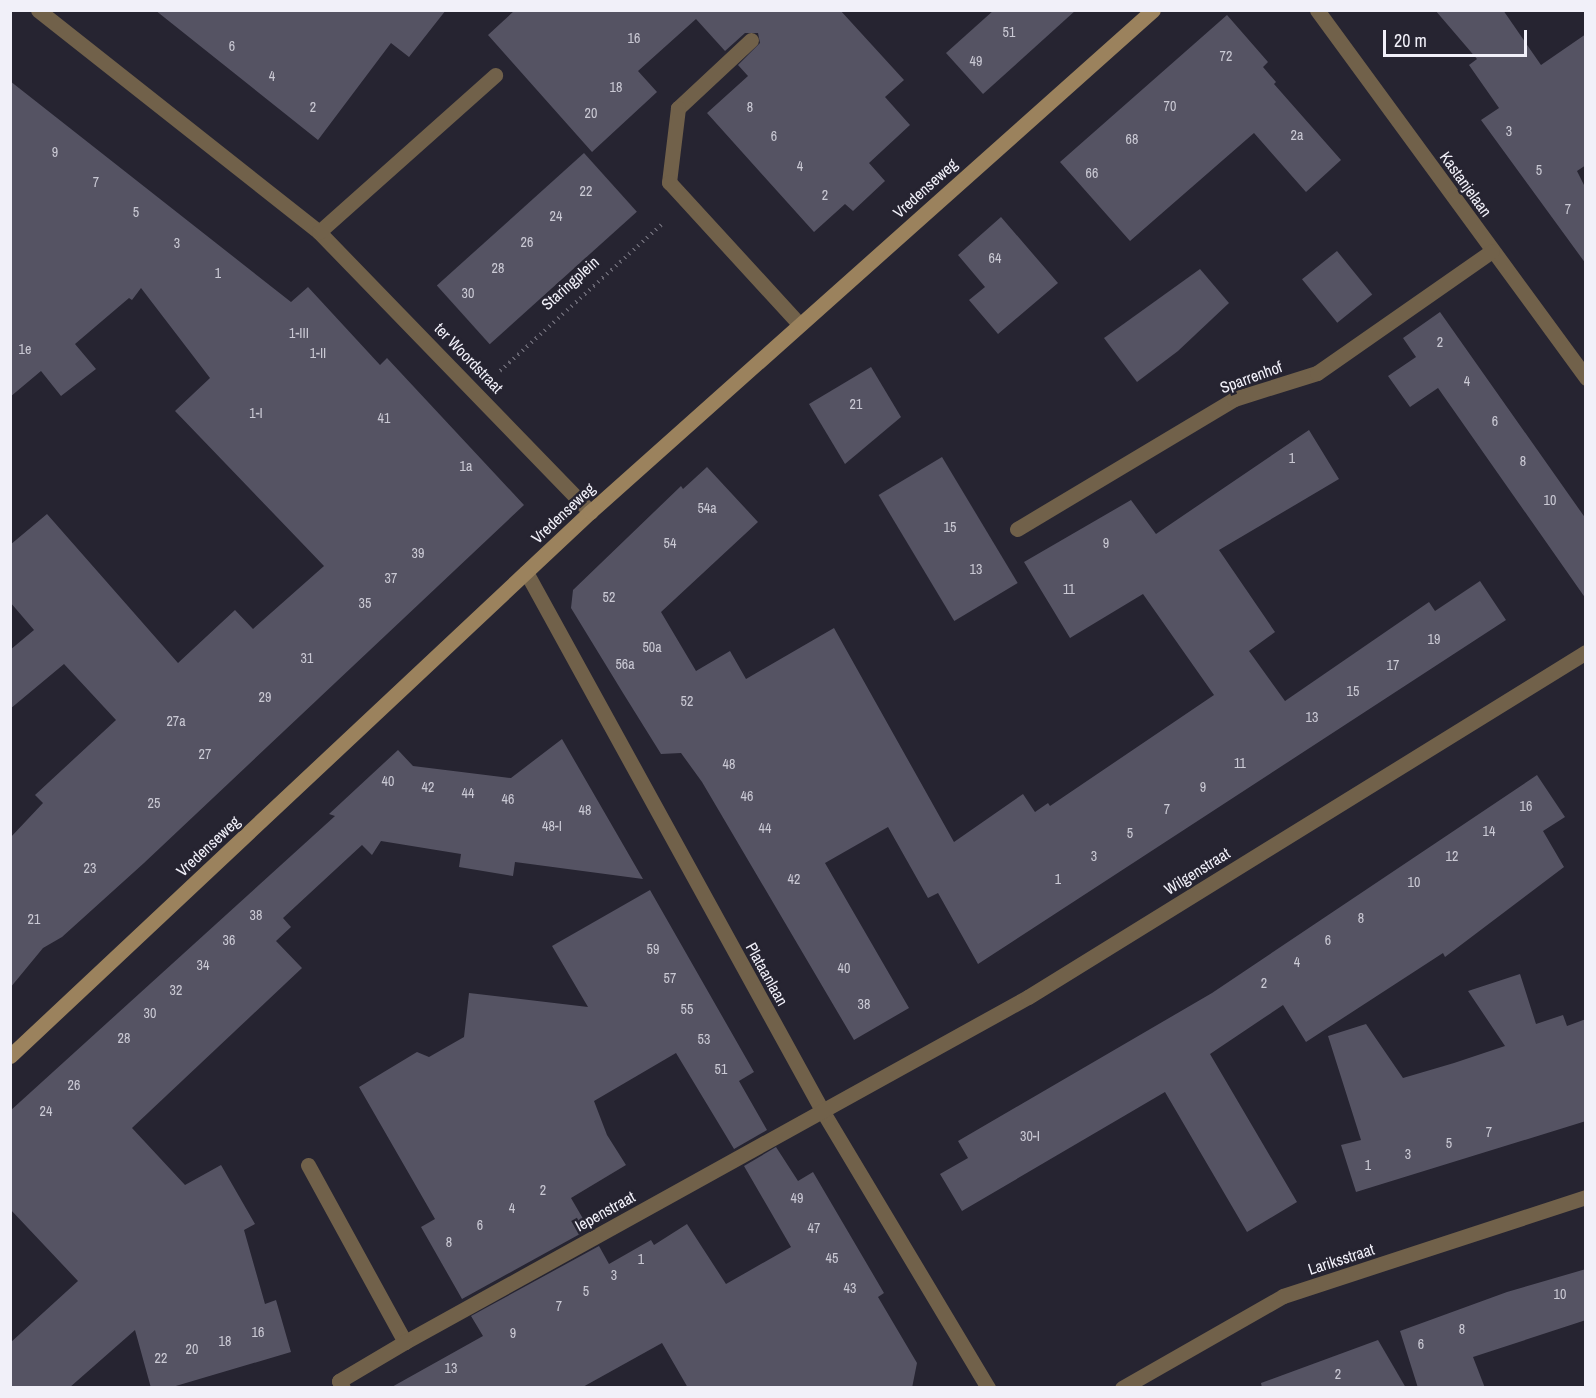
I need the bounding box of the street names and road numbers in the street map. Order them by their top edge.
street label: Kastanjelaan [1436,148,1496,220]
street label: Vredenseweg [889,154,961,222]
street label: Staringplein [537,252,603,314]
street label: ter Woordstraat [431,319,507,397]
street label: Sparrenhof [1217,357,1285,397]
street label: Vredenseweg [527,479,599,547]
street label: Vredenseweg [172,812,244,880]
street label: Wilgenstraat [1161,843,1233,899]
street label: Plataanlaan [742,939,792,1009]
street label: Iepenstraat [572,1187,638,1235]
street label: Lariksstraat [1305,1239,1377,1279]

